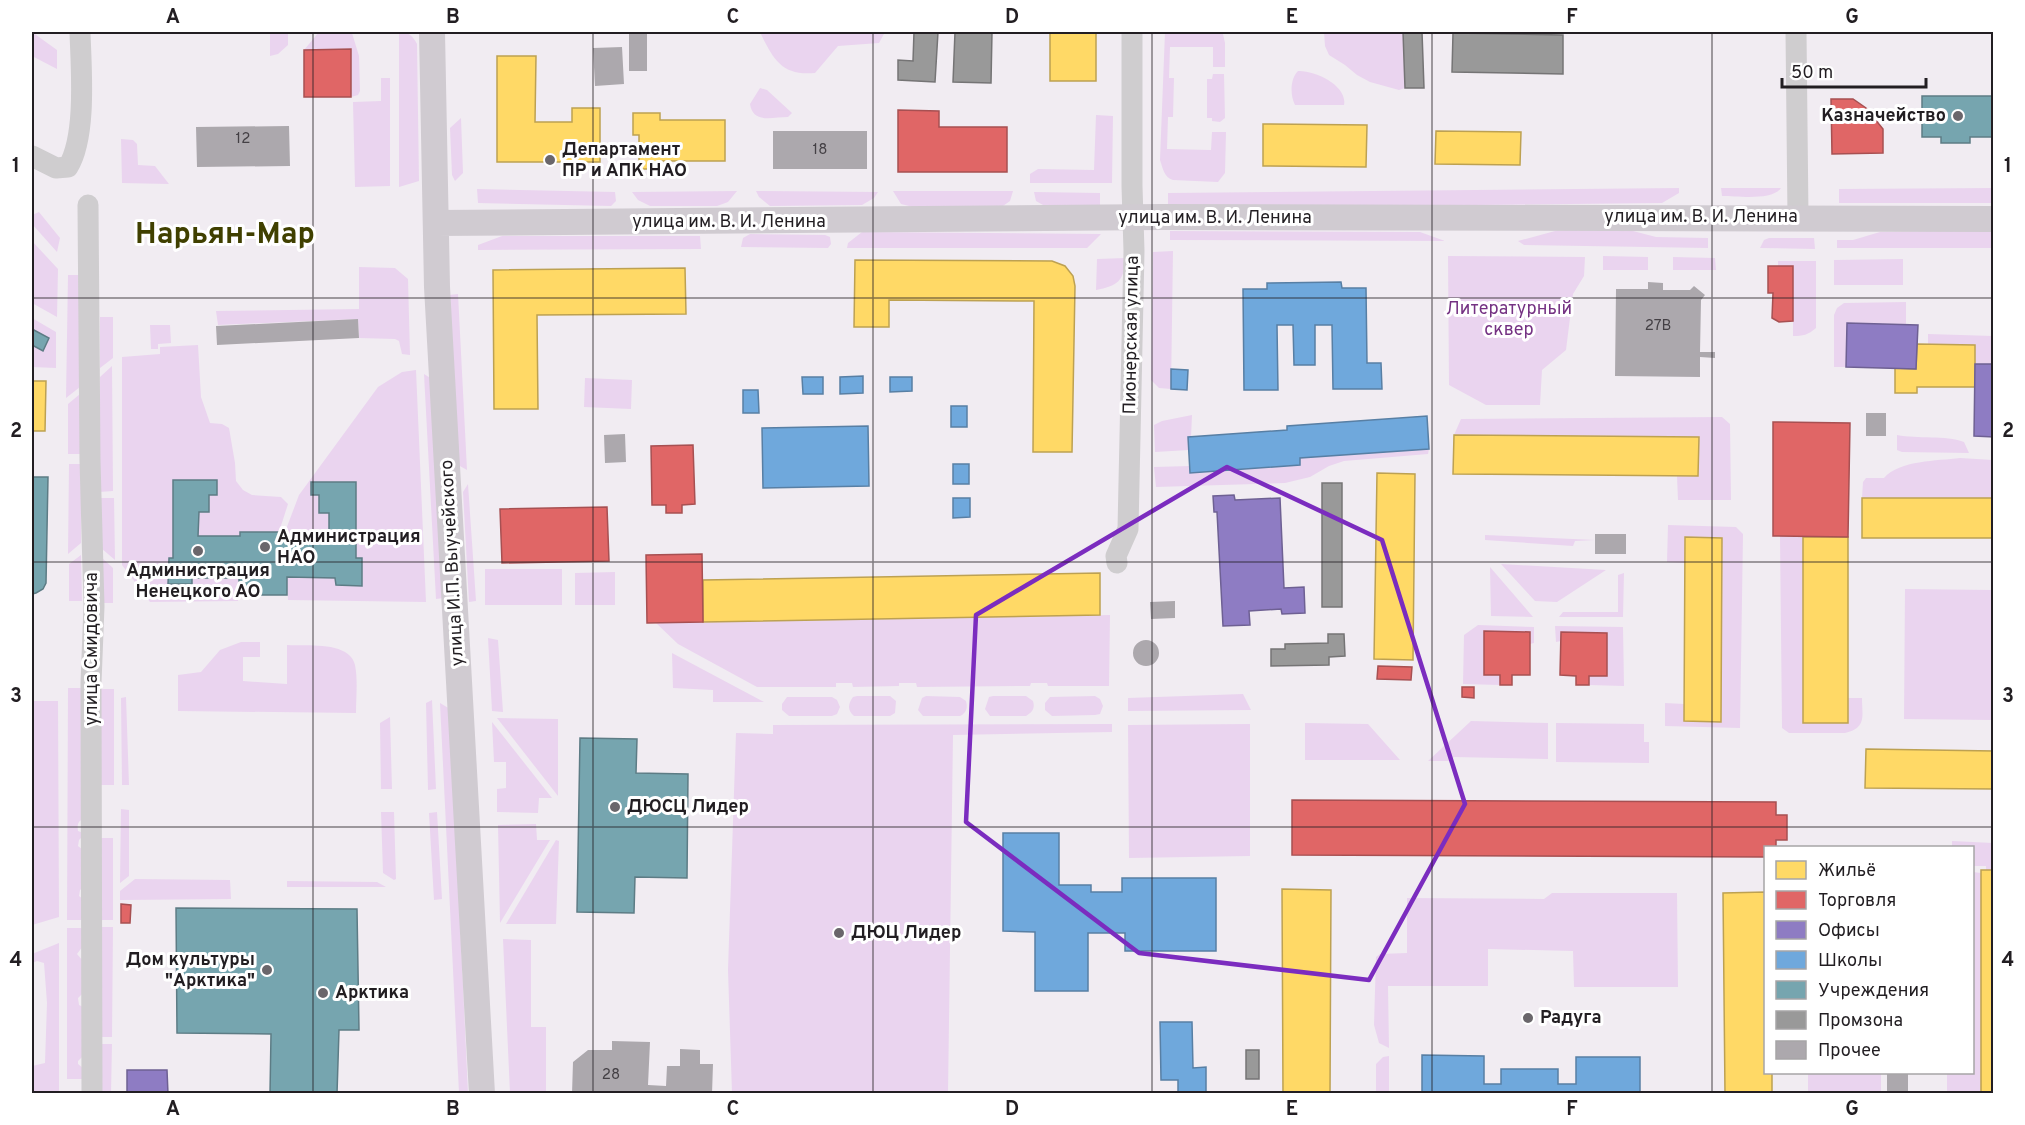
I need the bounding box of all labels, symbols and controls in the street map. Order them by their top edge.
text: A [166,5,180,31]
text: B [446,5,460,31]
text: C [727,5,739,31]
text: D [1005,5,1019,31]
text: E [1286,5,1298,31]
text: F [1566,5,1578,31]
text: G [1845,5,1859,31]
scale bar [1782,51,1926,89]
text: 50 m [1791,62,1833,85]
place label: Казначейство [1821,105,1946,128]
marker: Казначейство [1951,109,1965,123]
house number: 12 [236,130,250,149]
place label: Департамент ПР и АПК НАО [562,139,687,183]
house number: 18 [813,141,827,160]
marker: Департамент ПР и АПК НАО [543,153,557,167]
text: 1 [12,154,20,180]
text: 1 [2004,154,2012,180]
street label: улица им. В. И. Ленина [1604,206,1798,229]
street label: улица им. В. И. Ленина [1118,207,1312,230]
street label: улица им. В. И. Ленина [632,211,826,234]
district label: Нарьян-Мар [135,217,315,254]
street label: Пионерская улица [1119,255,1145,415]
park label: Литературный сквер [1446,298,1572,342]
house number: 27В [1645,317,1671,336]
text: 2 [10,419,22,445]
text: 2 [2002,419,2014,445]
street label: улица И.П. Выучейского [436,459,470,667]
place label: Администрация НАО [277,526,421,570]
marker: Администрация НАО [258,540,272,554]
marker: Администрация Ненецкого АО [191,544,205,558]
place label: Администрация Ненецкого АО [126,560,270,604]
street label: улица Смидовича [81,572,104,726]
text: 3 [10,684,22,710]
text: 3 [2002,684,2014,710]
place label: ДЮСЦ Лидер [627,796,749,819]
marker: ДЮСЦ Лидер [608,800,622,814]
legend [1764,846,1974,1074]
text: Жильё [1818,860,1876,883]
text: Торговля [1818,890,1896,913]
text: Офисы [1818,920,1880,943]
place label: ДЮЦ Лидер [851,922,961,945]
marker: ДЮЦ Лидер [832,926,846,940]
text: 4 [10,948,22,974]
text: 4 [2002,948,2014,974]
place label: Дом культуры "Арктика" [126,949,255,993]
text: Школы [1818,950,1882,973]
marker: Дом культуры "Арктика" [260,963,274,977]
text: Учреждения [1818,980,1929,1003]
place label: Арктика [335,982,409,1005]
marker: Арктика [316,986,330,1000]
place label: Радуга [1540,1007,1602,1030]
text: Промзона [1818,1010,1903,1033]
marker: Радуга [1521,1011,1535,1025]
text: Прочее [1818,1040,1881,1063]
house number: 28 [602,1066,620,1085]
text: A [166,1097,180,1123]
text: B [446,1097,460,1123]
text: C [727,1097,739,1123]
text: D [1005,1097,1019,1123]
text: E [1286,1097,1298,1123]
text: F [1566,1097,1578,1123]
text: G [1845,1097,1859,1123]

